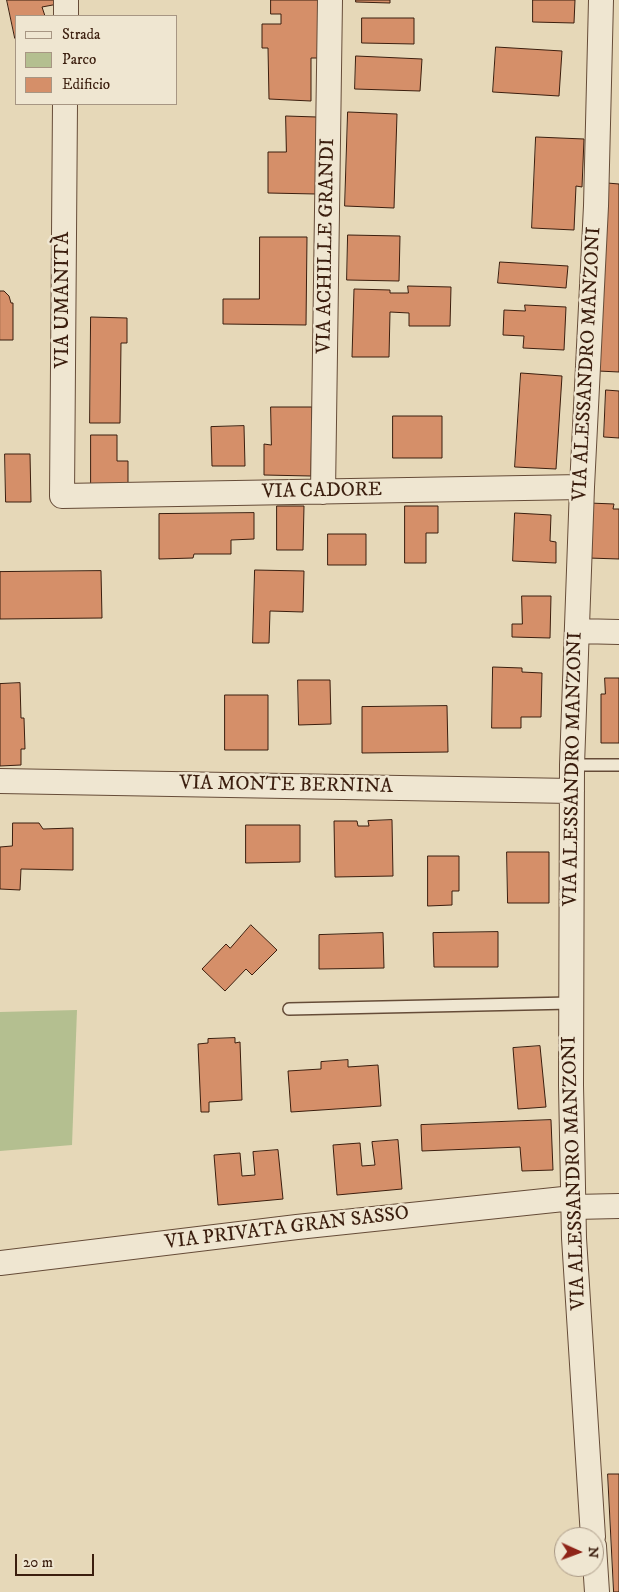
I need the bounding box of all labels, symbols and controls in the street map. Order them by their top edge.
legend [15,15,178,105]
text: Strada [62,25,100,44]
text: Parco [62,50,96,69]
text: Edificio [62,75,110,94]
street label: VIA ACHILLE GRANDI [313,138,341,354]
street label: VIA ALESSANDRO MANZONI [569,226,607,502]
street label: VIA UMANITÀ [52,232,76,368]
street label: VIA CADORE [262,479,382,505]
street label: VIA ALESSANDRO MANZONI [560,632,588,906]
street label: VIA MONTE BERNINA [179,772,393,800]
street label: VIA ALESSANDRO MANZONI [558,1035,592,1311]
street label: VIA PRIVATA GRAN SASSO [164,1202,410,1256]
north arrow [554,1527,604,1577]
scale bar [18,1544,96,1576]
text: N [584,1546,602,1559]
text: 20 m [23,1553,53,1572]

